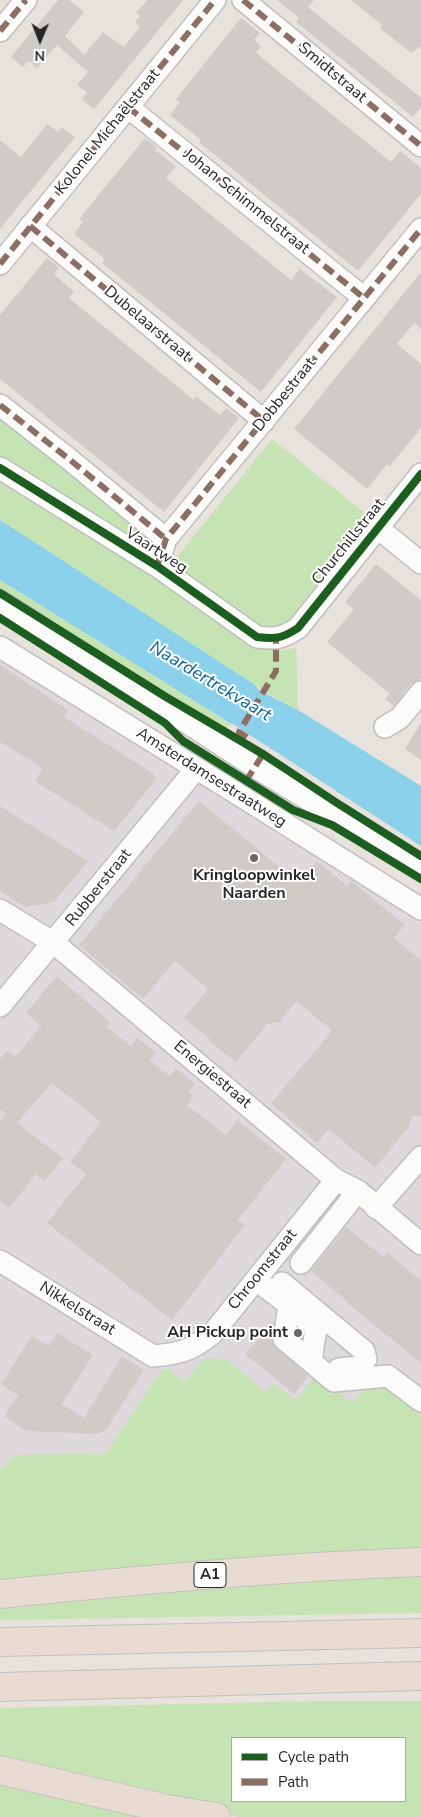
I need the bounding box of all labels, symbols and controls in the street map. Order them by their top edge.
north arrow [15,15,65,65]
street label: Smidtstraat [294,39,370,107]
text: N [34,46,45,65]
street label: Kolonel Michaëlstraat [52,65,164,199]
street label: Johan Schimmelstraat [179,145,313,259]
street label: Dubelaarstraat [100,282,194,366]
street label: Dobbestraat [249,354,321,436]
street label: Churchillstraat [308,495,390,589]
street label: Vaartweg [121,524,191,578]
water label: Naardertrekvaart [145,637,275,727]
street label: Amsterdamsestraatweg [133,724,289,832]
street label: Rubberstraat [62,845,136,931]
marker: Kringloopwinkel Naarden [248,852,260,864]
place label: Kringloopwinkel Naarden [193,866,315,904]
street label: Energiestraat [169,1037,255,1113]
street label: Chroomstraat [225,1226,301,1314]
street label: Nikkelstraat [35,1278,119,1340]
place label: AH Pickup point [167,1323,288,1343]
marker: AH Pickup point [292,1327,304,1339]
road number: A1 [194,1562,226,1588]
legend [231,1737,406,1802]
text: Cycle path [278,1747,349,1767]
text: Path [278,1772,309,1792]

